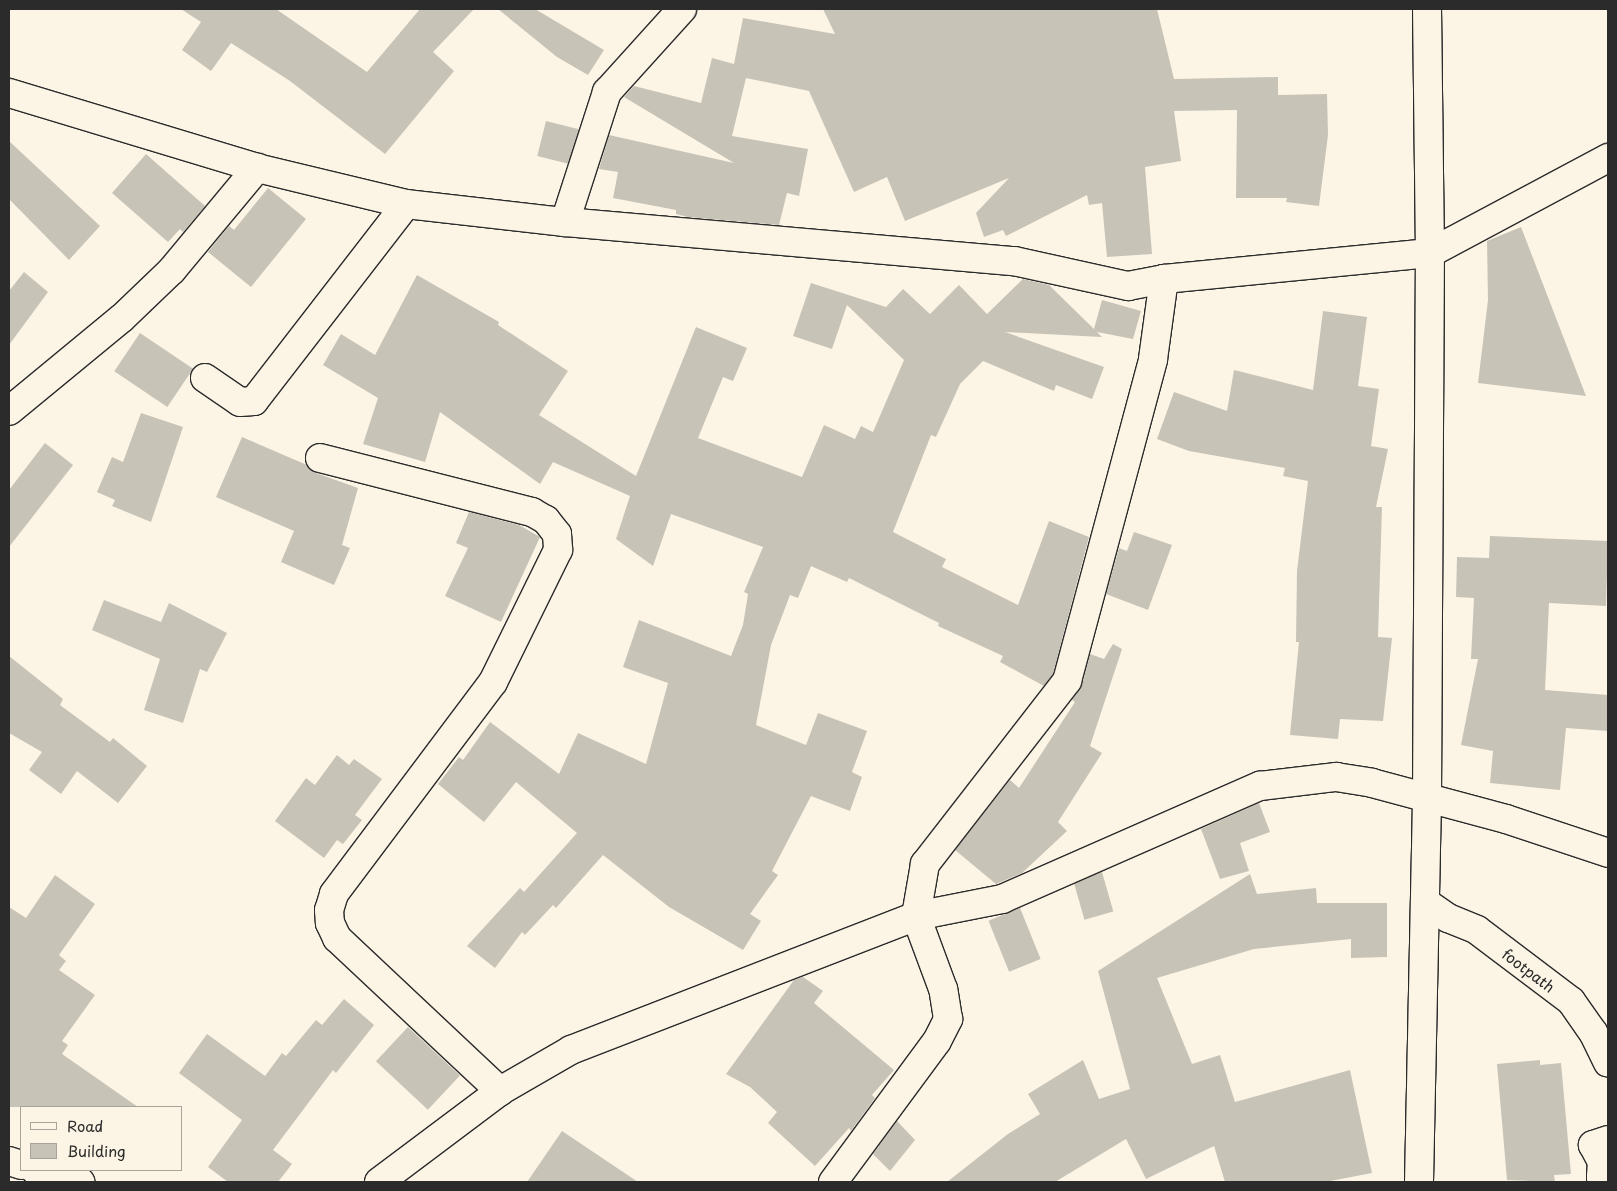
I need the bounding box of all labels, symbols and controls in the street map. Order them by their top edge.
street label: footpath [1499,944,1559,996]
legend [20,1106,182,1171]
text: Road [67,1114,103,1137]
text: Building [67,1139,126,1162]

